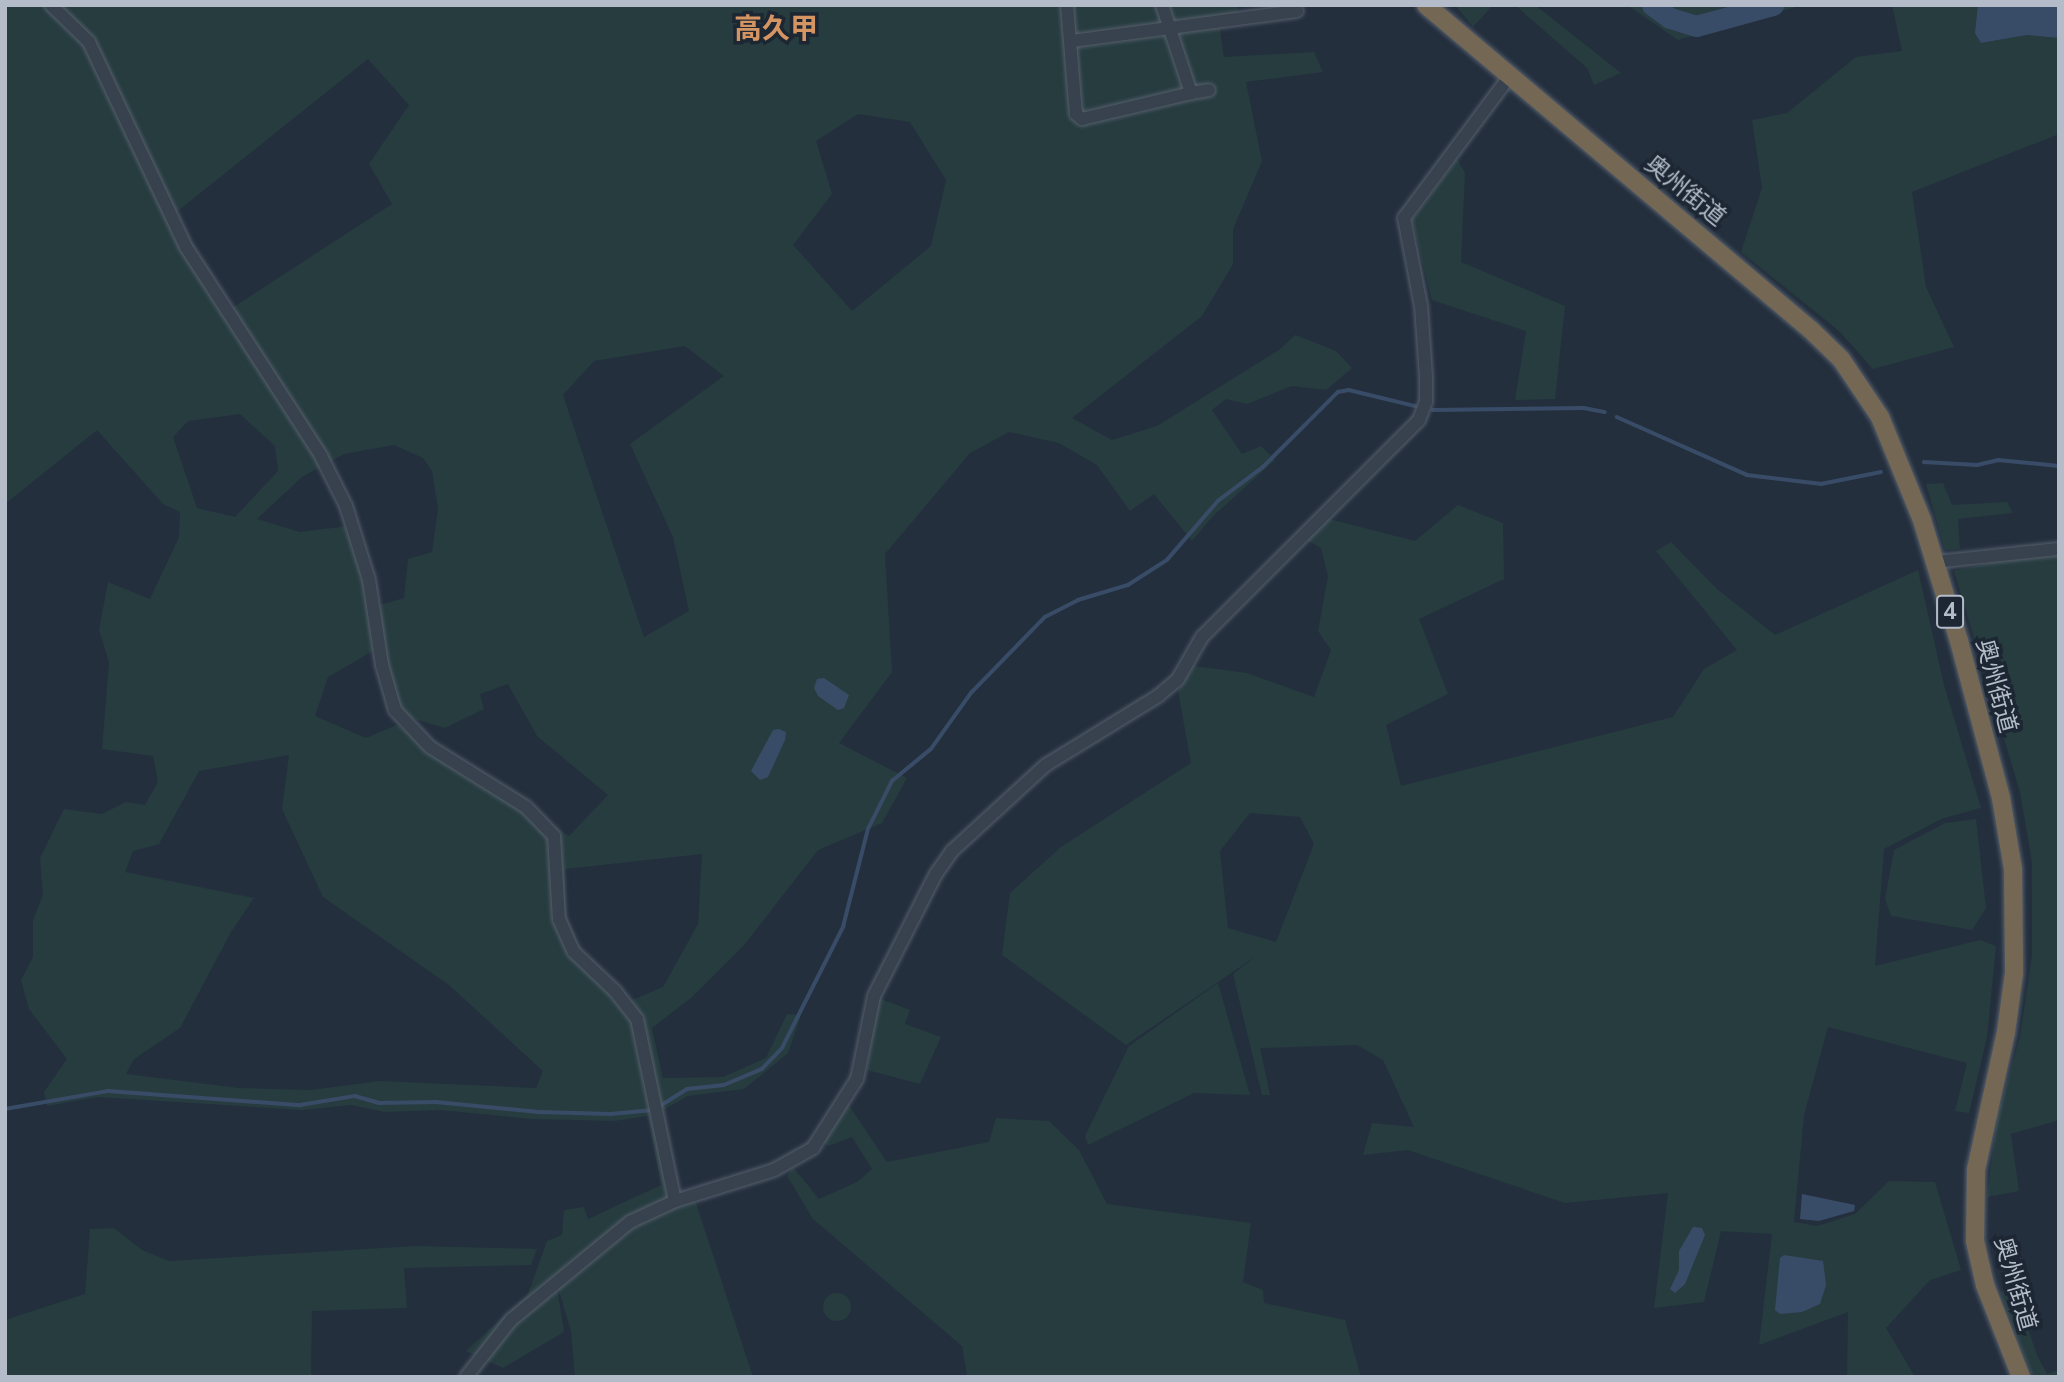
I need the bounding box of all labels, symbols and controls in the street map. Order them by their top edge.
district label: 高久甲 [734,12,818,46]
street label: 奥州街道 [1639,150,1731,232]
road number: 4 [1936,592,1964,632]
street label: 奥州街道 [1970,636,2022,736]
street label: 奥州街道 [1988,1234,2042,1334]

